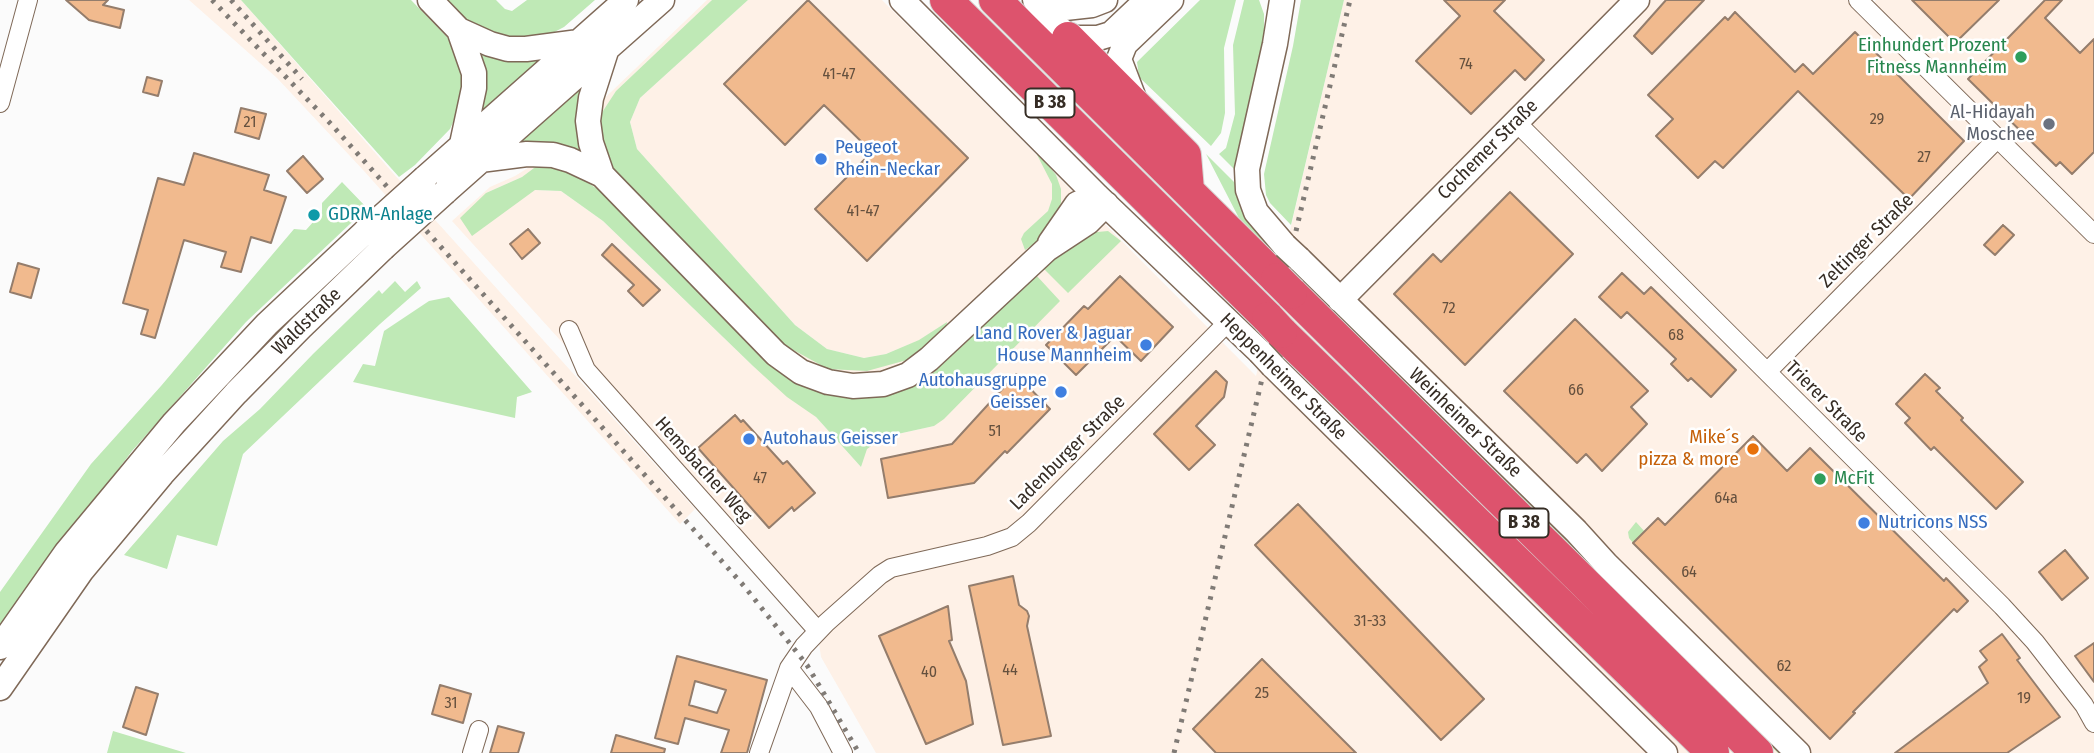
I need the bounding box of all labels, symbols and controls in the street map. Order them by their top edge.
place label: Einhundert Prozent Fitness Mannheim [1858,35,2007,79]
marker: Einhundert Prozent Fitness Mannheim [2013,49,2029,65]
house number: 74 [1459,55,1473,75]
house number: 41-47 [823,65,855,85]
road number: B 38 [1026,88,1074,118]
street label: Cochemer Straße [1433,95,1543,205]
place label: Al-Hidayah Moschee [1950,102,2035,146]
house number: 29 [1870,110,1884,130]
house number: 21 [244,113,256,133]
marker: Al-Hidayah Moschee [2041,116,2057,132]
place label: Peugeot Rhein-Neckar [835,137,940,181]
house number: 27 [1917,148,1931,168]
marker: Peugeot Rhein-Neckar [813,151,829,167]
street label: Zeltinger Straße [1815,189,1919,293]
house number: 41-47 [847,202,879,222]
place label: GDRM-Anlage [328,204,433,226]
marker: GDRM-Anlage [306,207,322,223]
street label: Waldstraße [268,284,346,360]
house number: 72 [1442,299,1456,319]
street label: Heppenheimer Straße [1215,309,1351,445]
place label: Land Rover & Jaguar House Mannheim [975,323,1132,367]
house number: 68 [1668,326,1684,346]
marker: Land Rover & Jaguar House Mannheim [1138,337,1154,353]
street label: Trierer Straße [1780,356,1872,448]
street label: Weinheimer Straße [1404,363,1526,483]
place label: Autohausgruppe Geisser [919,370,1047,414]
house number: 66 [1568,381,1584,401]
marker: Autohausgruppe Geisser [1053,384,1069,400]
street label: Ladenburger Straße [1006,391,1130,515]
street label: Hemsbacher Weg [650,413,756,527]
house number: 51 [989,422,1001,442]
place label: Mike´s pizza & more [1638,427,1739,471]
place label: Autohaus Geisser [763,428,898,450]
marker: Autohaus Geisser [741,431,757,447]
marker: Mike´s pizza & more [1745,441,1761,457]
place label: McFit [1834,468,1874,490]
house number: 47 [753,469,767,489]
marker: McFit [1812,471,1828,487]
house number: 64a [1714,489,1738,509]
road number: B 38 [1500,508,1548,538]
place label: Nutricons NSS [1878,512,1988,534]
marker: Nutricons NSS [1856,515,1872,531]
house number: 64 [1681,563,1697,583]
house number: 31-33 [1354,612,1386,632]
house number: 62 [1777,657,1791,677]
house number: 44 [1002,661,1018,681]
house number: 40 [921,663,937,683]
house number: 25 [1255,684,1269,704]
house number: 19 [2017,689,2031,709]
house number: 31 [444,694,458,714]

